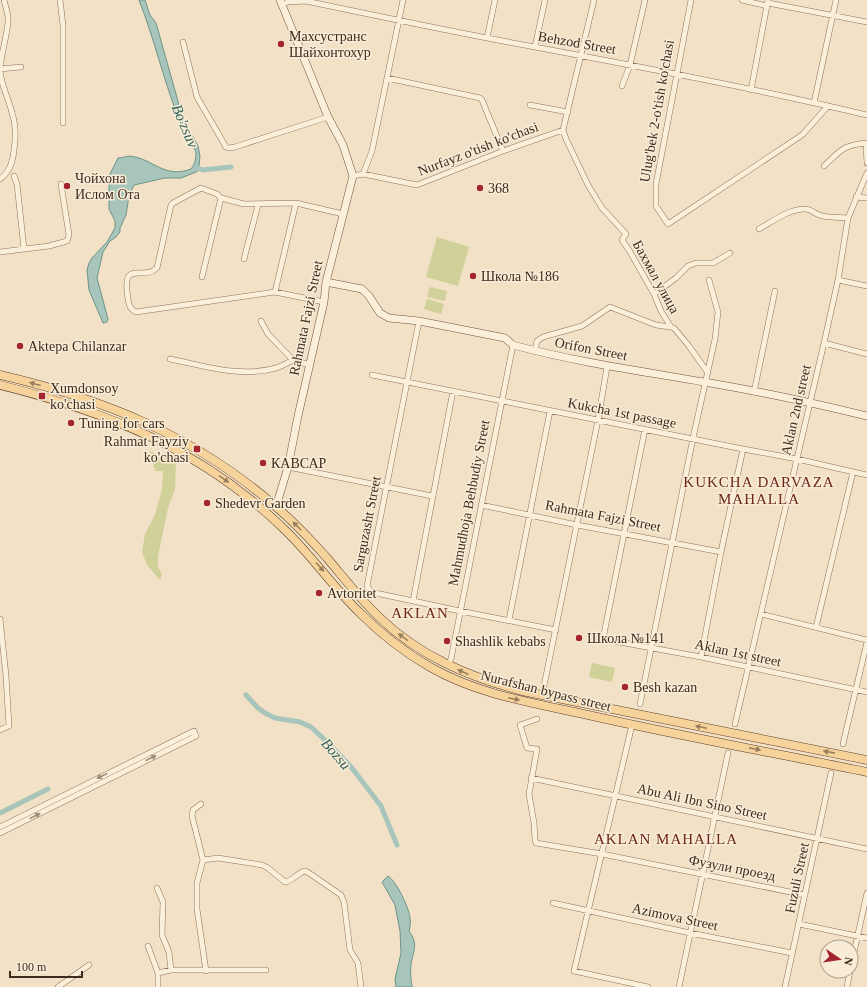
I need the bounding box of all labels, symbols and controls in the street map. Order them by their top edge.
place label: Махсустранс Шайхонтохур [289,29,371,60]
street label: Behzod Street [537,29,617,57]
street label: Ulug'bek 2-o'tish ko'chasi [637,38,677,183]
marker: Махсустранс Шайхонтохур [276,39,286,49]
water label: Bo'zsuv [169,102,201,150]
street label: Nurfayz o'tish ko'chasi [416,119,540,179]
place label: Чойхона Ислом Ота [75,171,141,202]
marker: Чойхона Ислом Ота [62,181,72,191]
place label: 368 [488,181,509,196]
marker: 368 [475,183,485,193]
street label: Бахмал улица [630,238,683,317]
street label: Rahmata Fajzi Street [286,259,326,377]
place label: Школа №186 [481,269,559,284]
marker: Школа №186 [468,271,478,281]
street label: Orifon Street [554,335,629,363]
place label: Aktepa Chilanzar [28,339,127,354]
marker: Aktepa Chilanzar [15,341,25,351]
street label: Аklаn 2nd street [778,363,814,457]
one-way arrow [29,381,41,387]
place label: Xumdonsoy ko'chasi [50,381,118,412]
marker: Xumdonsoy ko'chasi [37,391,47,401]
street label: Kukcha 1st passage [566,395,678,431]
place label: Tuning for cars [79,416,165,431]
marker: Tuning for cars [66,418,76,428]
street label: Mahmudhoja Behbudiy Street [446,419,492,587]
place label: Rahmat Fayziy ko'chasi [104,434,189,465]
marker: Rahmat Fayziy ko'chasi [192,444,202,454]
place label: КАВСАР [271,456,327,471]
marker: КАВСАР [258,458,268,468]
district label: KUKCHA DARVAZA MAHALLA [683,474,835,507]
one-way arrow [219,475,229,483]
street label: Sarguzasht Street [350,475,384,573]
place label: Shedevr Garden [215,496,306,511]
street label: Rahmata Fajzi Street [544,497,662,535]
marker: Shedevr Garden [202,498,212,508]
one-way arrow [292,522,302,531]
one-way arrow [315,562,324,572]
place label: Avtoritet [327,586,377,601]
marker: Avtoritet [314,588,324,598]
district label: AKLAN [391,605,449,621]
place label: Школа №141 [587,631,665,646]
marker: Школа №141 [574,633,584,643]
one-way arrow [398,634,408,642]
place label: Shashlik kebabs [455,634,546,649]
marker: Shashlik kebabs [442,636,452,646]
street label: Aklan 1st street [693,637,783,669]
one-way arrow [456,668,468,674]
street label: Nurafshan bypass street [479,668,613,714]
place label: Besh kazan [633,680,697,695]
marker: Besh kazan [620,682,630,692]
one-way arrow [508,696,520,702]
one-way arrow [695,723,707,729]
water label: Bozsu [318,735,354,773]
one-way arrow [749,747,761,753]
one-way arrow [823,749,835,755]
one-way arrow [146,755,157,761]
one-way arrow [96,773,108,780]
street label: Abu Ali Ibn Sino Street [636,781,768,823]
one-way arrow [29,813,41,819]
district label: AKLAN MAHALLA [594,831,738,847]
street label: Fuzuli Street [782,841,812,915]
street label: Фузули проезд [687,852,777,884]
street label: Azimova Street [631,901,719,933]
north arrow [819,939,859,979]
scale bar [10,953,82,979]
text: N [842,956,855,967]
text: 100 m [16,960,47,974]

